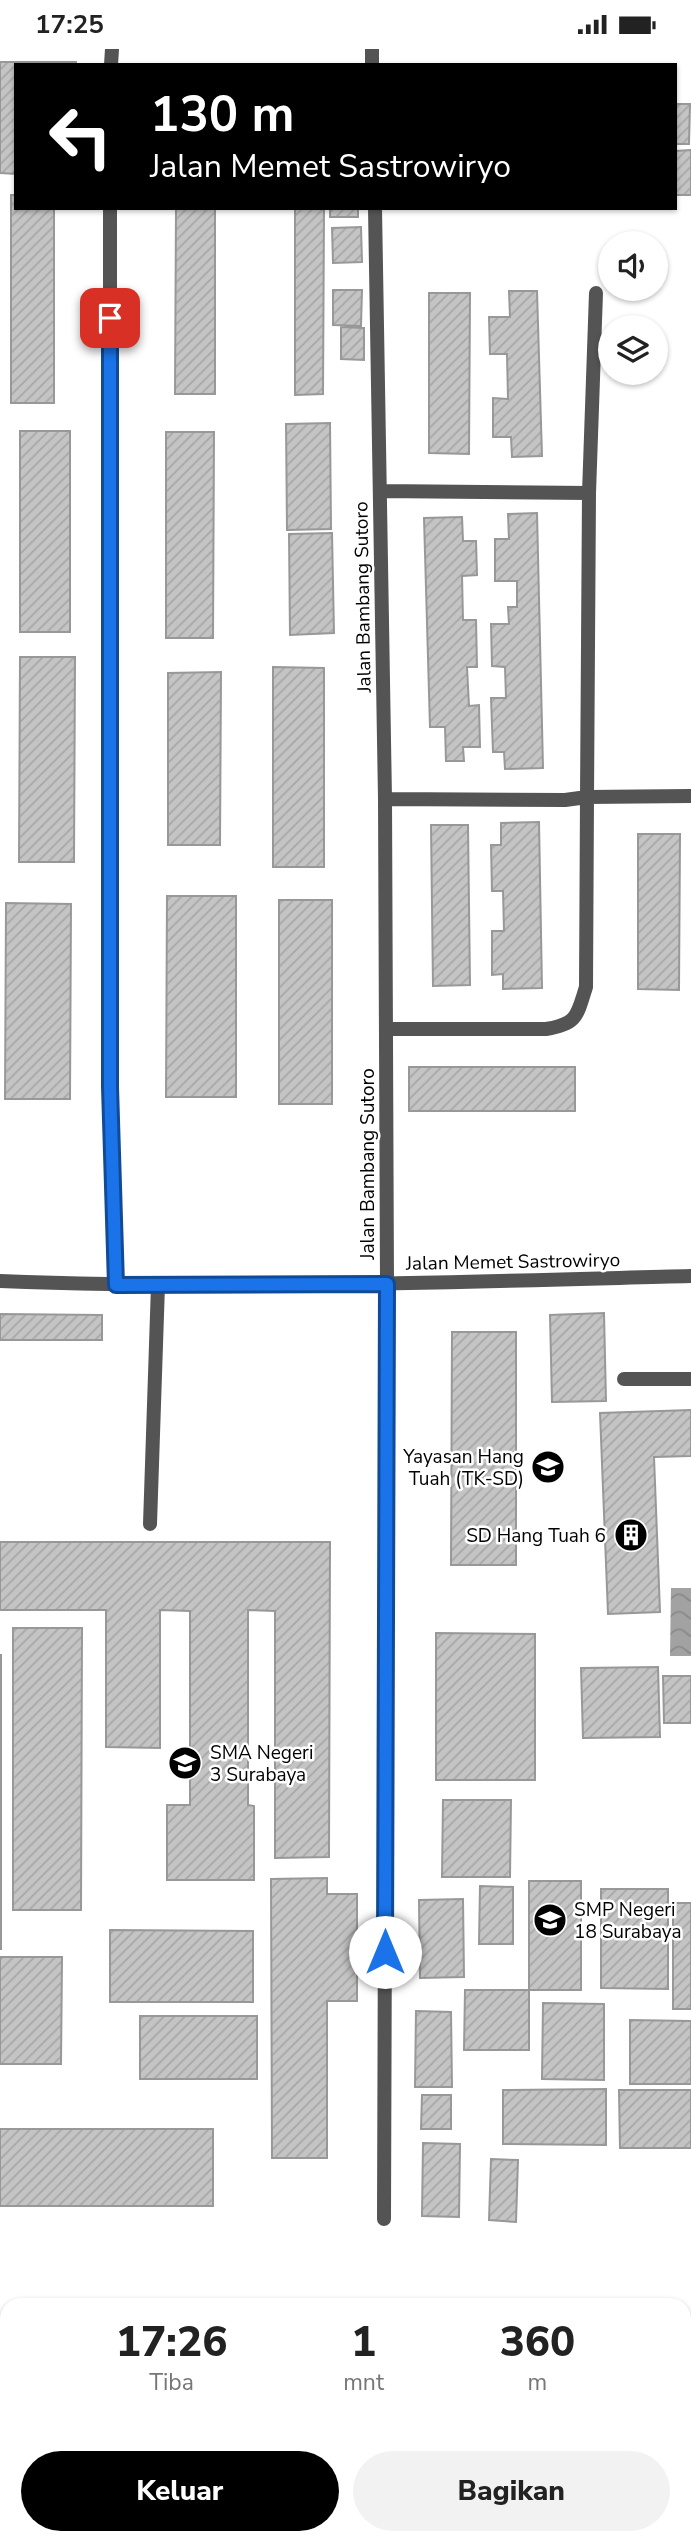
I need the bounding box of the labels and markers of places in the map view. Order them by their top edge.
pin [80,288,140,348]
place label: Yayasan Hang Tuah (TK-SD) [402,1444,524,1492]
school or university icon: Yayasan Hang Tuah (TK-SD) [529,1448,567,1486]
building icon: SD Hang Tuah 6 [612,1516,650,1554]
place label: SD Hang Tuah 6 [466,1523,606,1549]
place label: SMA Negeri 3 Surabaya [210,1740,313,1788]
school or university icon: SMA Negeri 3 Surabaya [166,1744,204,1782]
place label: SMP Negeri 18 Surabaya [574,1897,682,1945]
school or university icon: SMP Negeri 18 Surabaya [531,1901,569,1939]

